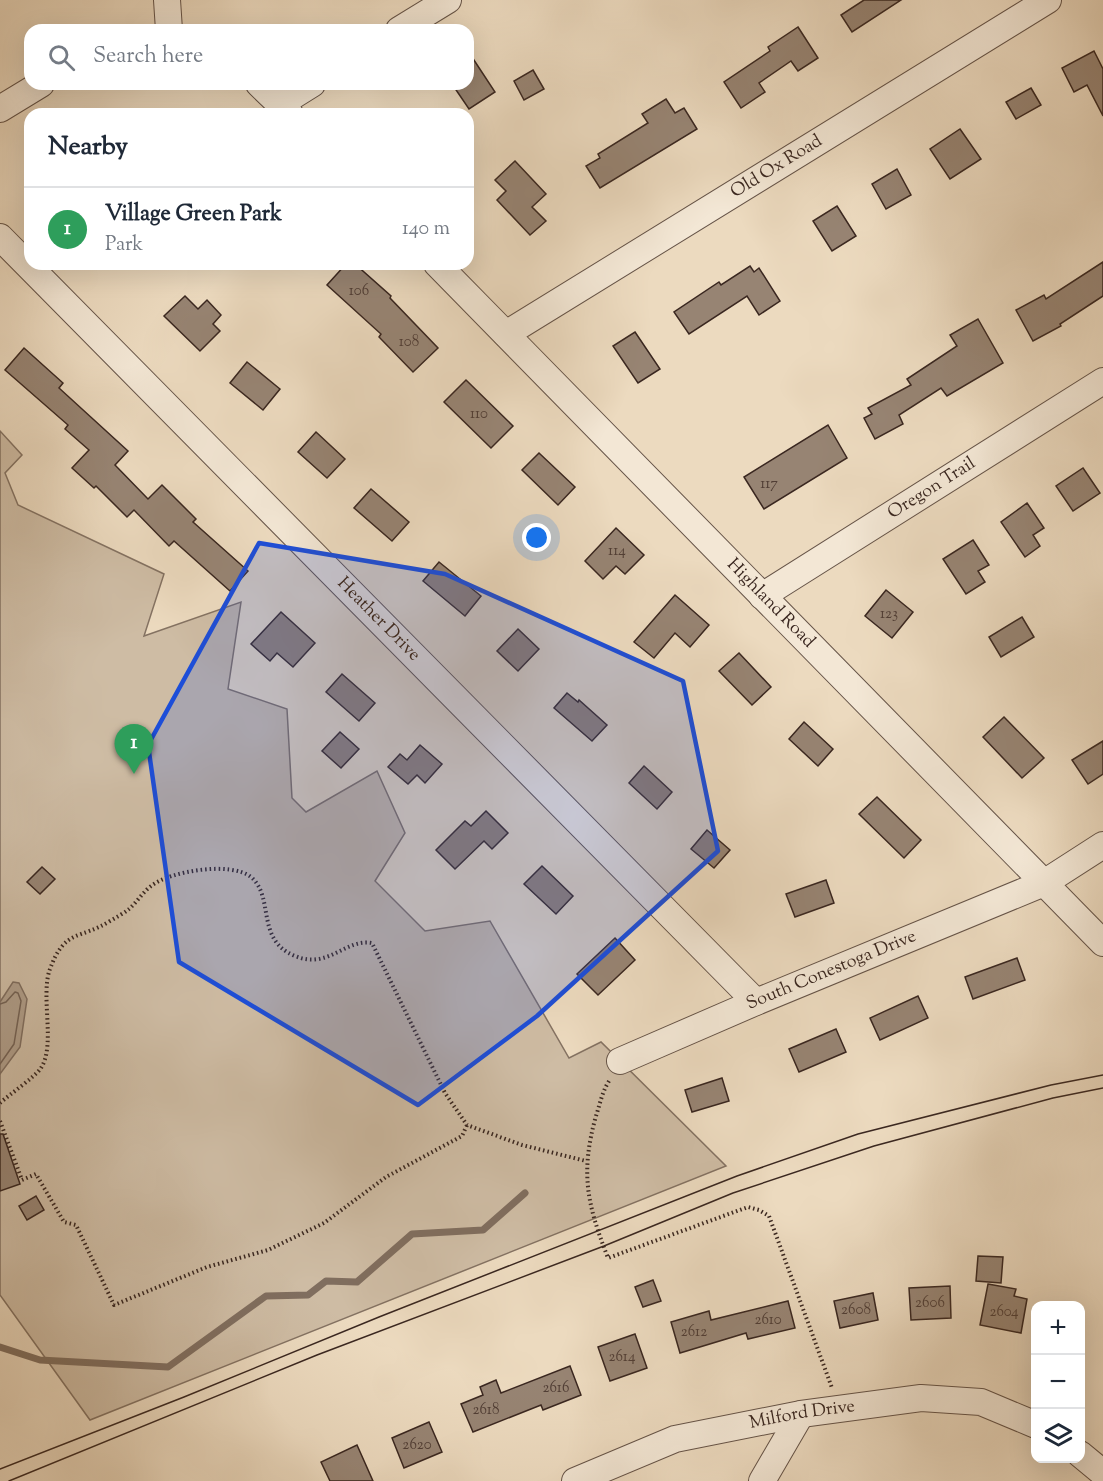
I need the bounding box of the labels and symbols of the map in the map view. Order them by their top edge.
street label: Old Ox Road [726,129,828,205]
house number: 106 [349,281,369,302]
house number: 108 [399,332,419,353]
house number: 110 [470,404,488,425]
street label: Oregon Trail [883,451,981,526]
house number: 117 [760,474,778,495]
your location [522,523,551,552]
house number: 114 [608,541,626,562]
street label: Highland Road [720,553,821,655]
street label: Heather Drive [330,572,426,668]
house number: 123 [880,604,898,625]
pin: 1 [114,724,154,774]
street label: South Conestoga Drive [742,924,920,1018]
house number: 2606 [915,1293,945,1314]
house number: 2608 [841,1300,871,1321]
house number: 2604 [989,1302,1019,1323]
house number: 2610 [754,1310,782,1331]
house number: 2612 [681,1322,707,1343]
house number: 2614 [609,1347,636,1368]
house number: 2616 [543,1378,569,1399]
street label: Milford Drive [747,1394,857,1437]
house number: 2618 [473,1400,499,1421]
house number: 2620 [402,1435,432,1456]

